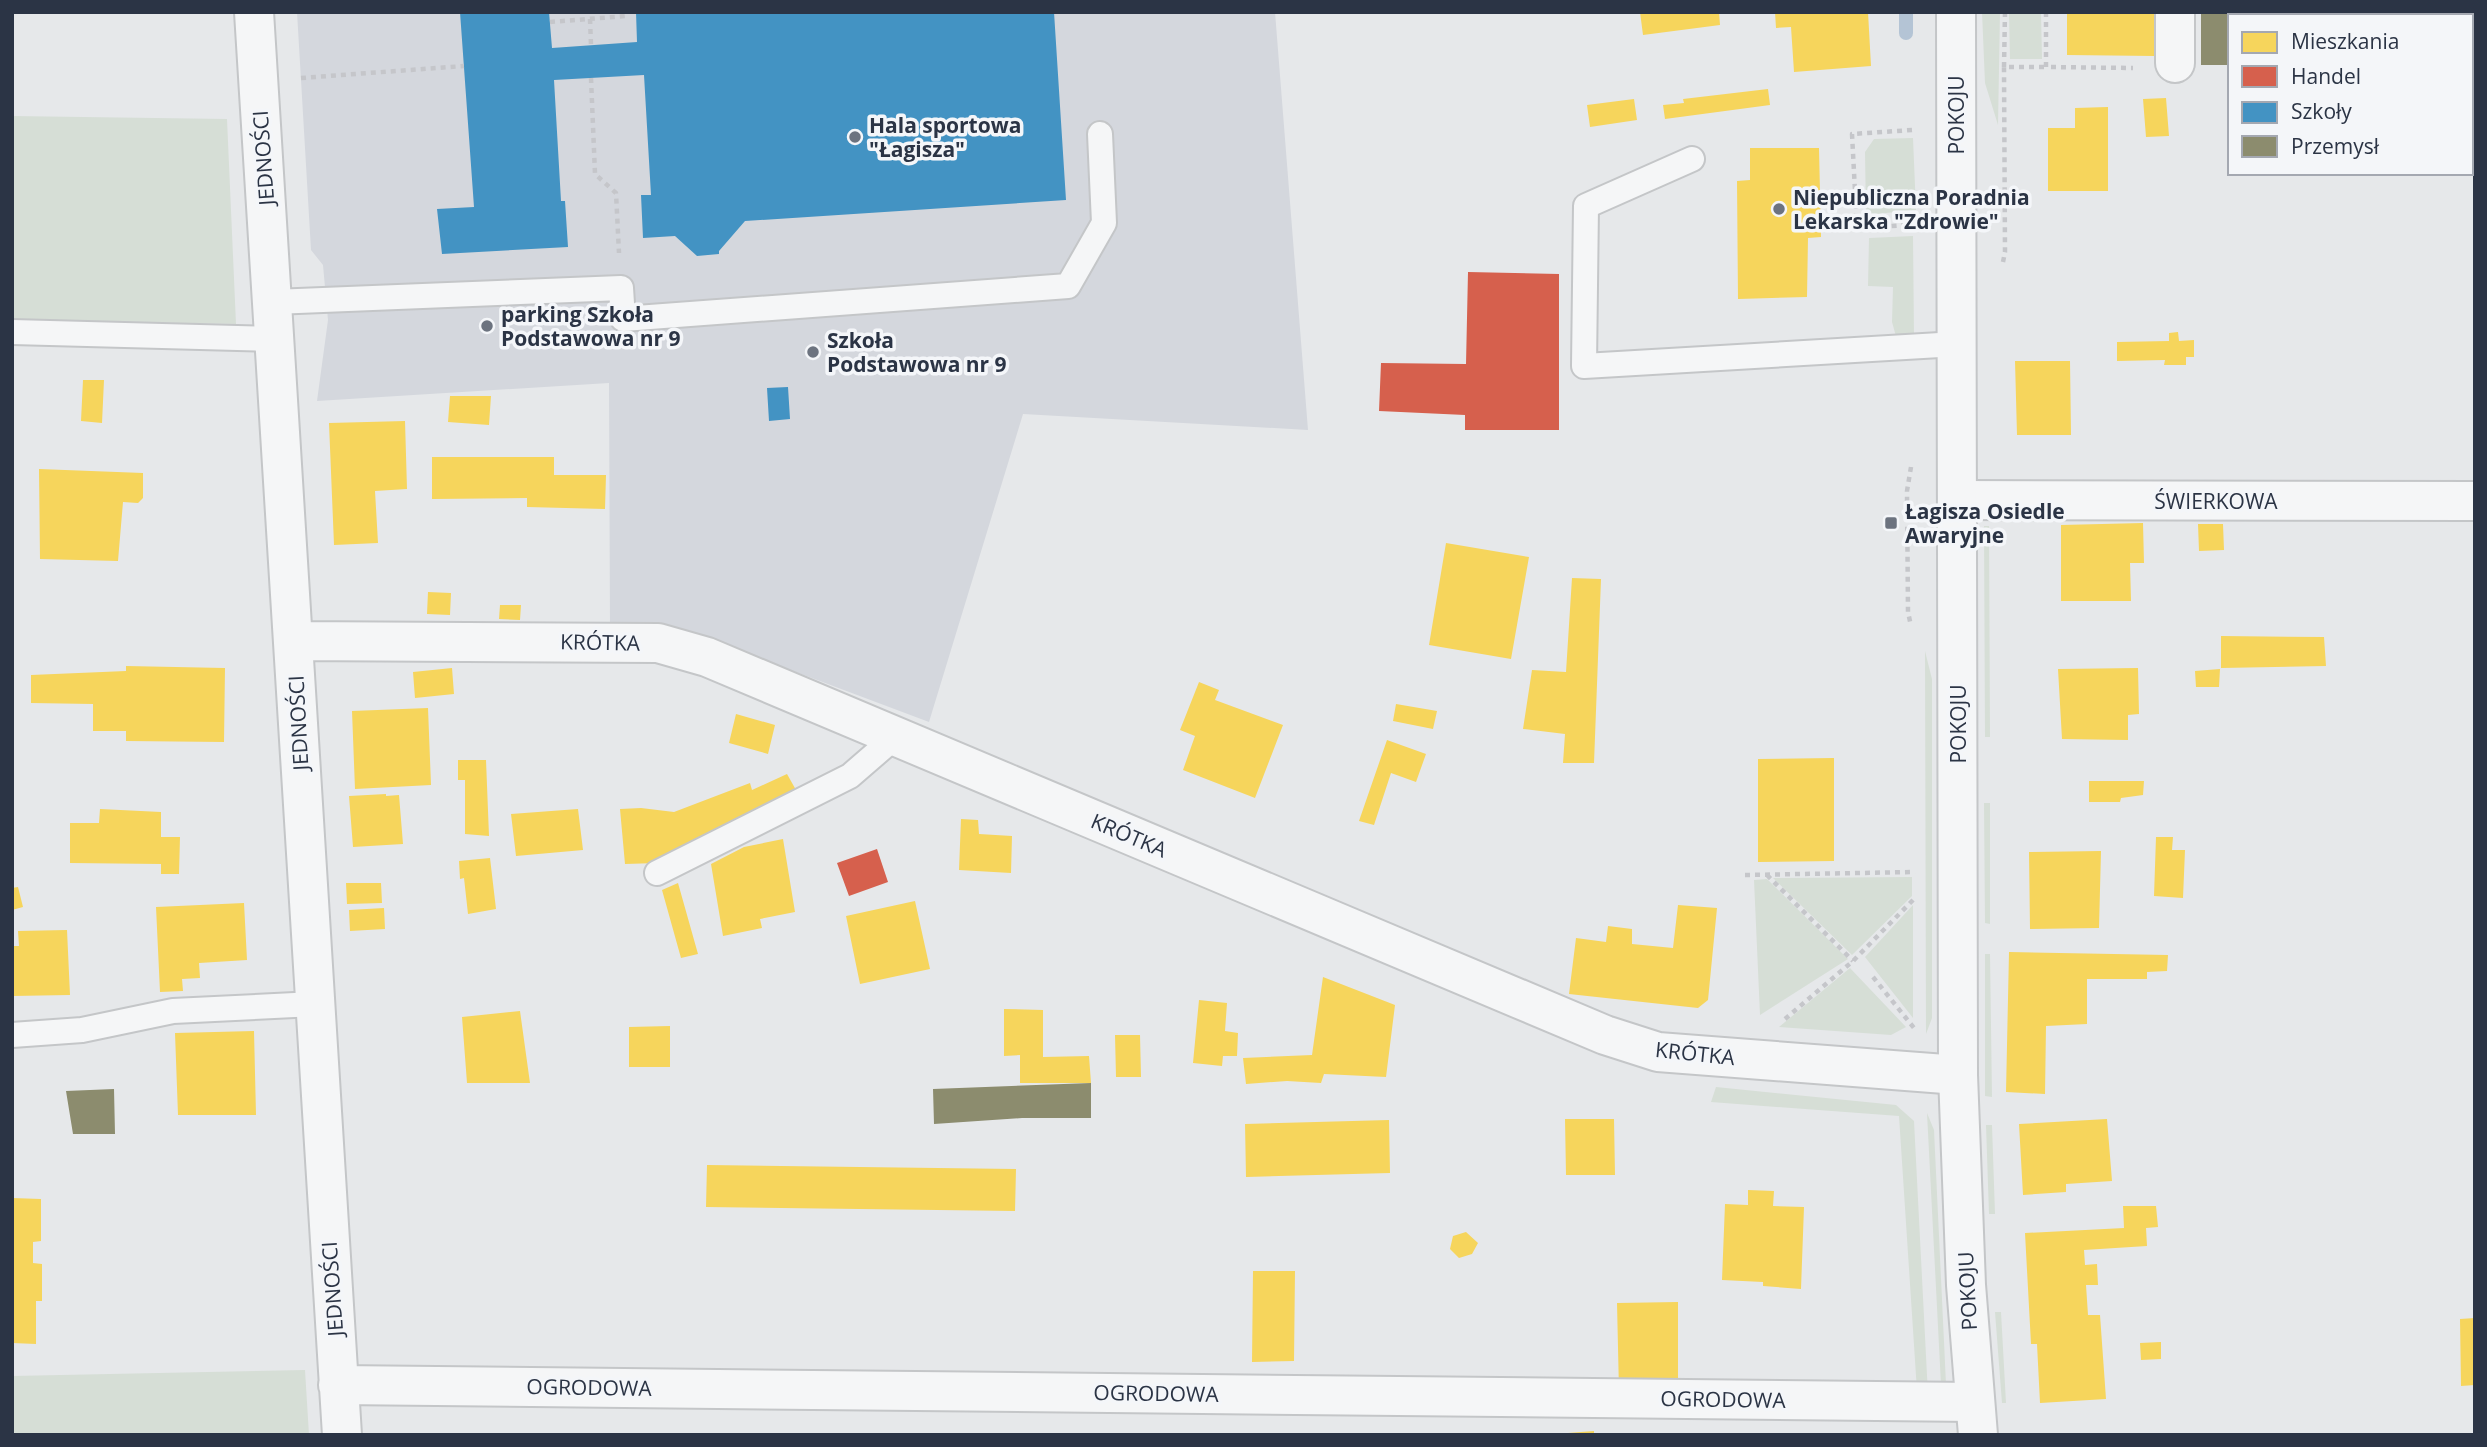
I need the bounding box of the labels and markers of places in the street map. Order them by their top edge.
place label: Hala sportowa "Łagisza" [869,111,1021,163]
marker: Hala sportowa "Łagisza" [847,129,863,145]
place label: Niepubliczna Poradnia Lekarska "Zdrowie" [1793,183,2030,235]
marker: Niepubliczna Poradnia Lekarska "Zdrowie" [1771,201,1787,217]
place label: parking Szkoła Podstawowa nr 9 [501,300,681,352]
marker: parking Szkoła Podstawowa nr 9 [479,318,495,334]
place label: Szkoła Podstawowa nr 9 [827,326,1007,378]
marker: Szkoła Podstawowa nr 9 [805,344,821,360]
place label: Łagisza Osiedle Awaryjne [1905,497,2065,549]
marker: Łagisza Osiedle Awaryjne [1883,515,1899,531]

